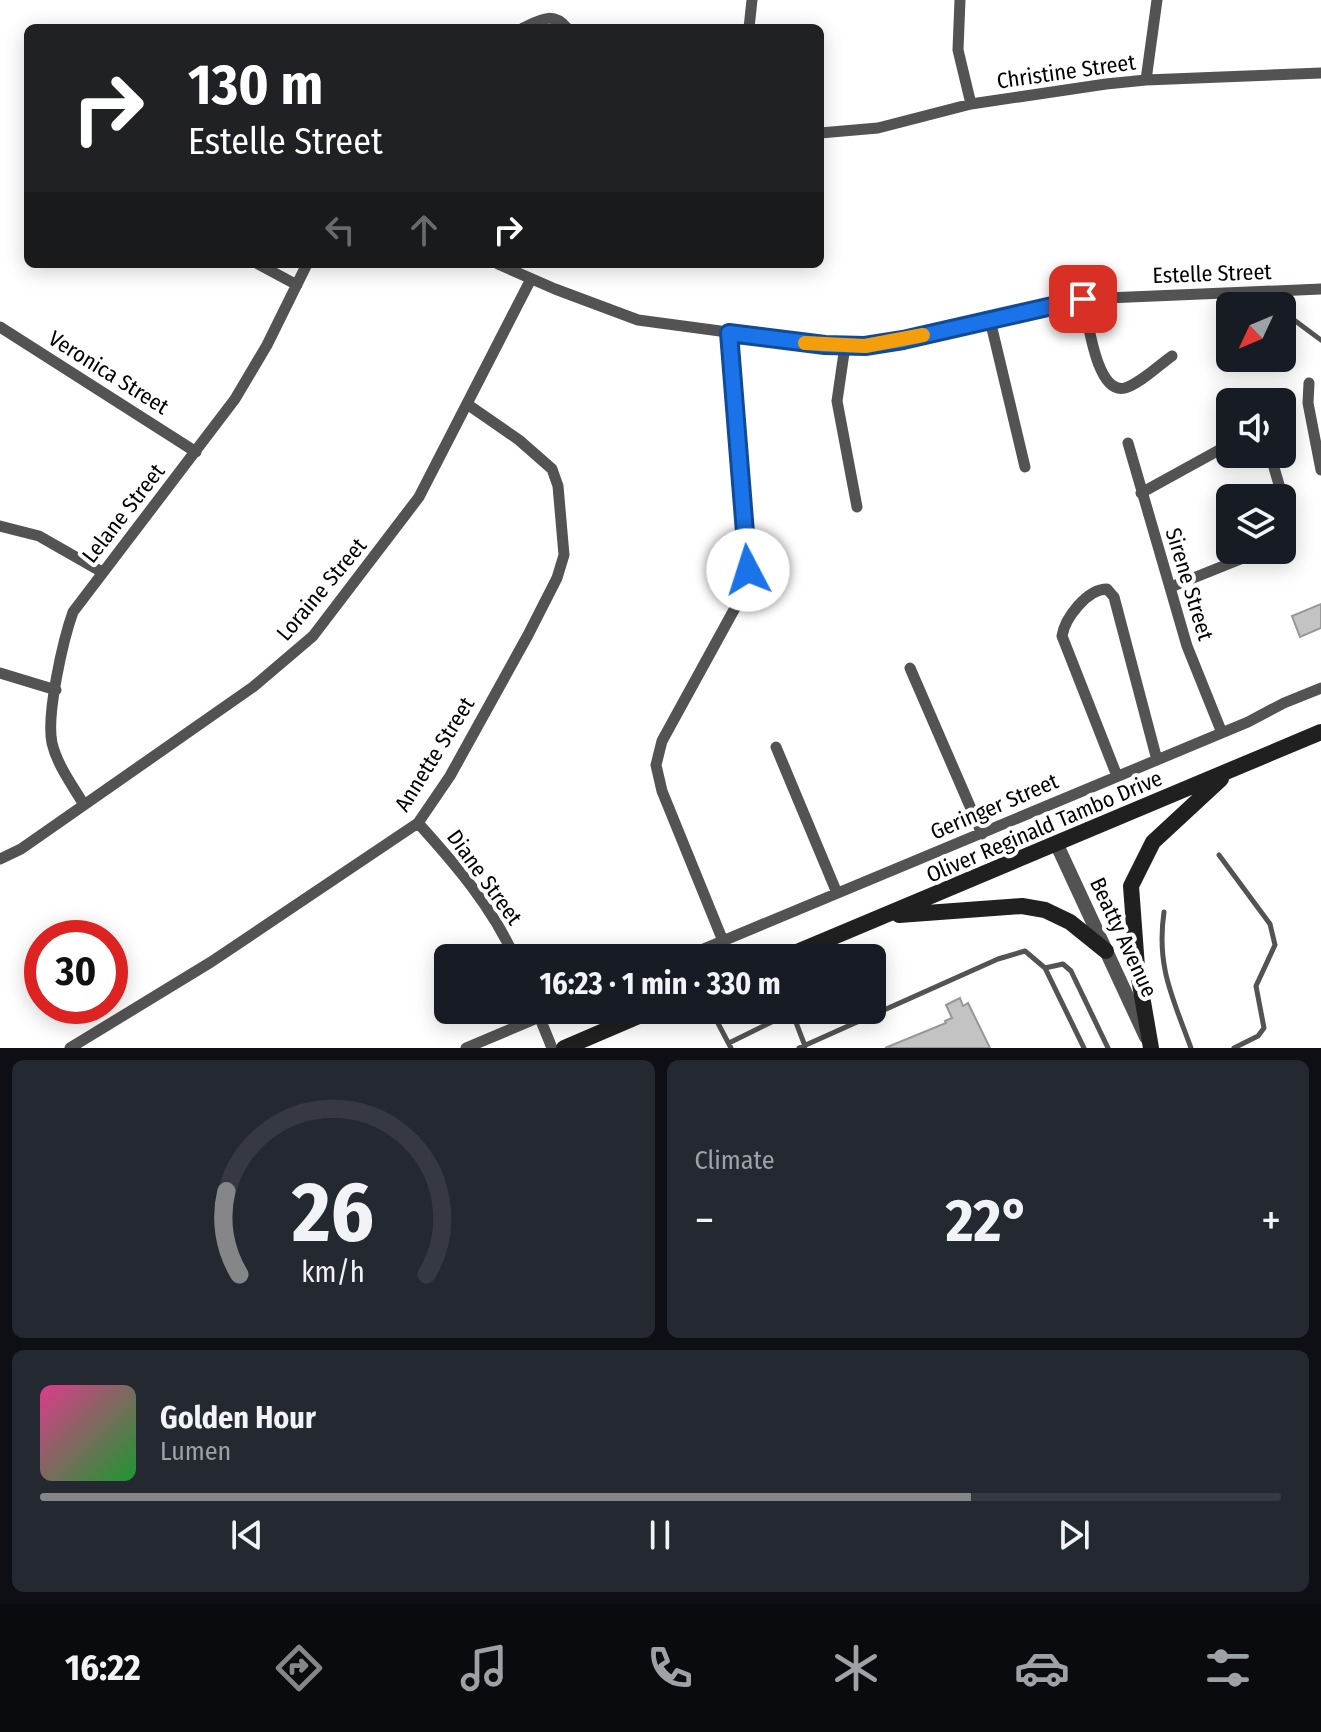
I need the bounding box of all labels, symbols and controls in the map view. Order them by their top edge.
street label: Christine Street [995,48,1138,95]
text: 130 m [188,52,323,119]
icon: right [56,56,160,160]
text: Estelle Street [188,120,383,164]
icon: left [318,208,362,252]
icon: ahead [402,208,446,252]
icon: right [486,208,530,252]
street label: Estelle Street [1152,258,1273,289]
pin [1049,265,1117,333]
icon: arrive [1061,277,1105,321]
north arrow [1216,292,1296,372]
map controls [1216,292,1296,564]
street label: Veronica Street [44,325,174,420]
button: sound [1216,388,1296,468]
street label: Lelane Street [76,458,171,568]
button: layers [1216,484,1296,564]
street label: Sirene Street [1160,525,1220,644]
position arrow [706,528,790,612]
street label: Loraine Street [271,532,373,646]
street label: Annette Street [389,691,481,816]
street label: Oliver Reginald Tambo Drive [922,764,1166,888]
street label: Geringer Street [926,767,1063,845]
street label: Diane Street [441,825,529,931]
street label: Beatty Avenue [1084,873,1163,1001]
speed limit sign: 30 [24,920,128,1024]
text: 16:23 · 1 min · 330 m [539,966,781,1002]
text: Climate [695,1145,775,1176]
text: 26 [291,1163,374,1263]
text: 22° [946,1185,1029,1257]
text: − [695,1194,714,1247]
text: + [1261,1194,1281,1247]
text: km/h [301,1255,365,1290]
text: Golden Hour [160,1400,316,1436]
text: Lumen [160,1436,231,1467]
icon: previous [225,1513,269,1557]
icon: pause [638,1513,682,1557]
icon: next [1052,1513,1096,1557]
icon: directions [271,1640,327,1696]
icon: music [456,1640,512,1696]
icon: phone [642,1640,698,1696]
icon: climate [828,1640,884,1696]
icon: car [1014,1640,1070,1696]
icon: filters [1200,1640,1256,1696]
text: 16:22 [65,1646,141,1690]

